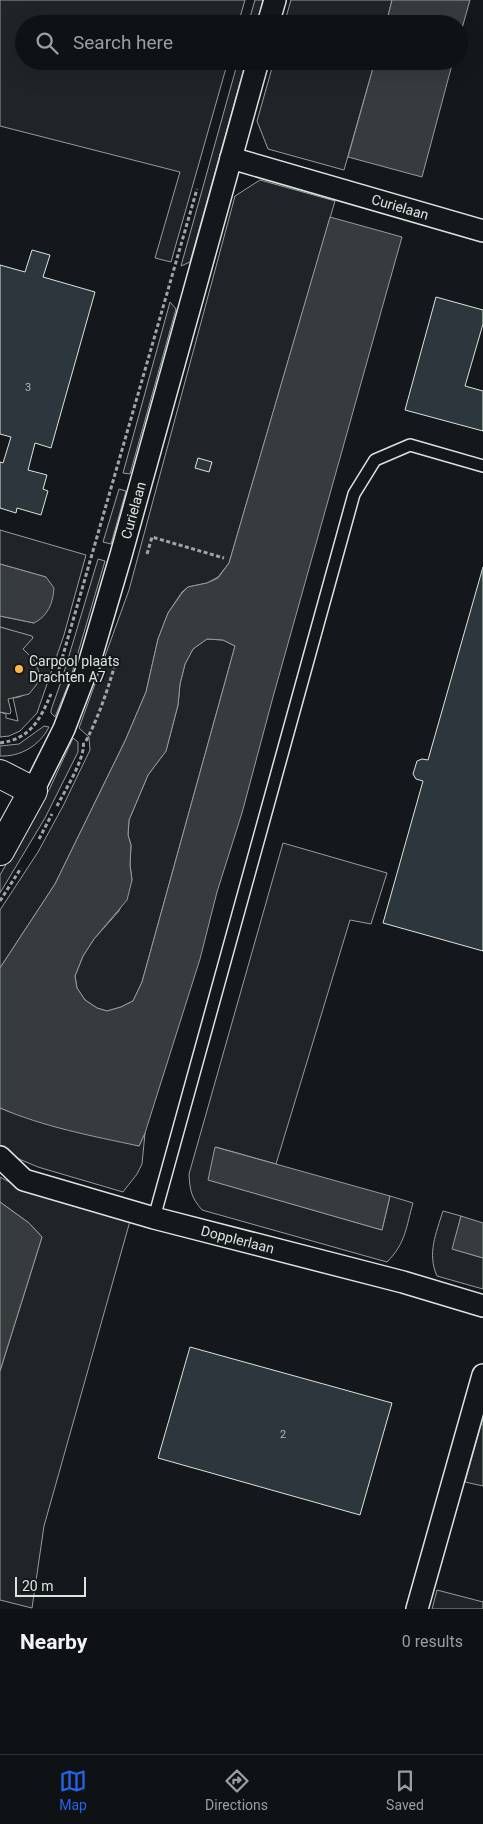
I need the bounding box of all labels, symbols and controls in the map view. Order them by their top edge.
search box [15,15,468,70]
icon: search [33,29,61,57]
text: Search here [73,31,173,54]
street label: Curielaan [370,191,431,223]
house number: 3 [25,381,31,394]
street label: Curielaan [118,480,149,541]
place label: Carpool plaats Drachten A7 [29,653,119,685]
marker: Carpool plaats Drachten A7 [13,663,25,675]
street label: Dopplerlaan [199,1222,276,1257]
house number: 2 [280,1428,286,1441]
scale bar [15,1574,86,1597]
text: 20 m [22,1578,54,1594]
text: Nearby [20,1630,87,1654]
text: 0 results [402,1632,463,1651]
tab: Map [59,1767,87,1813]
tab: Directions [205,1767,268,1813]
tab: Saved [386,1767,424,1813]

